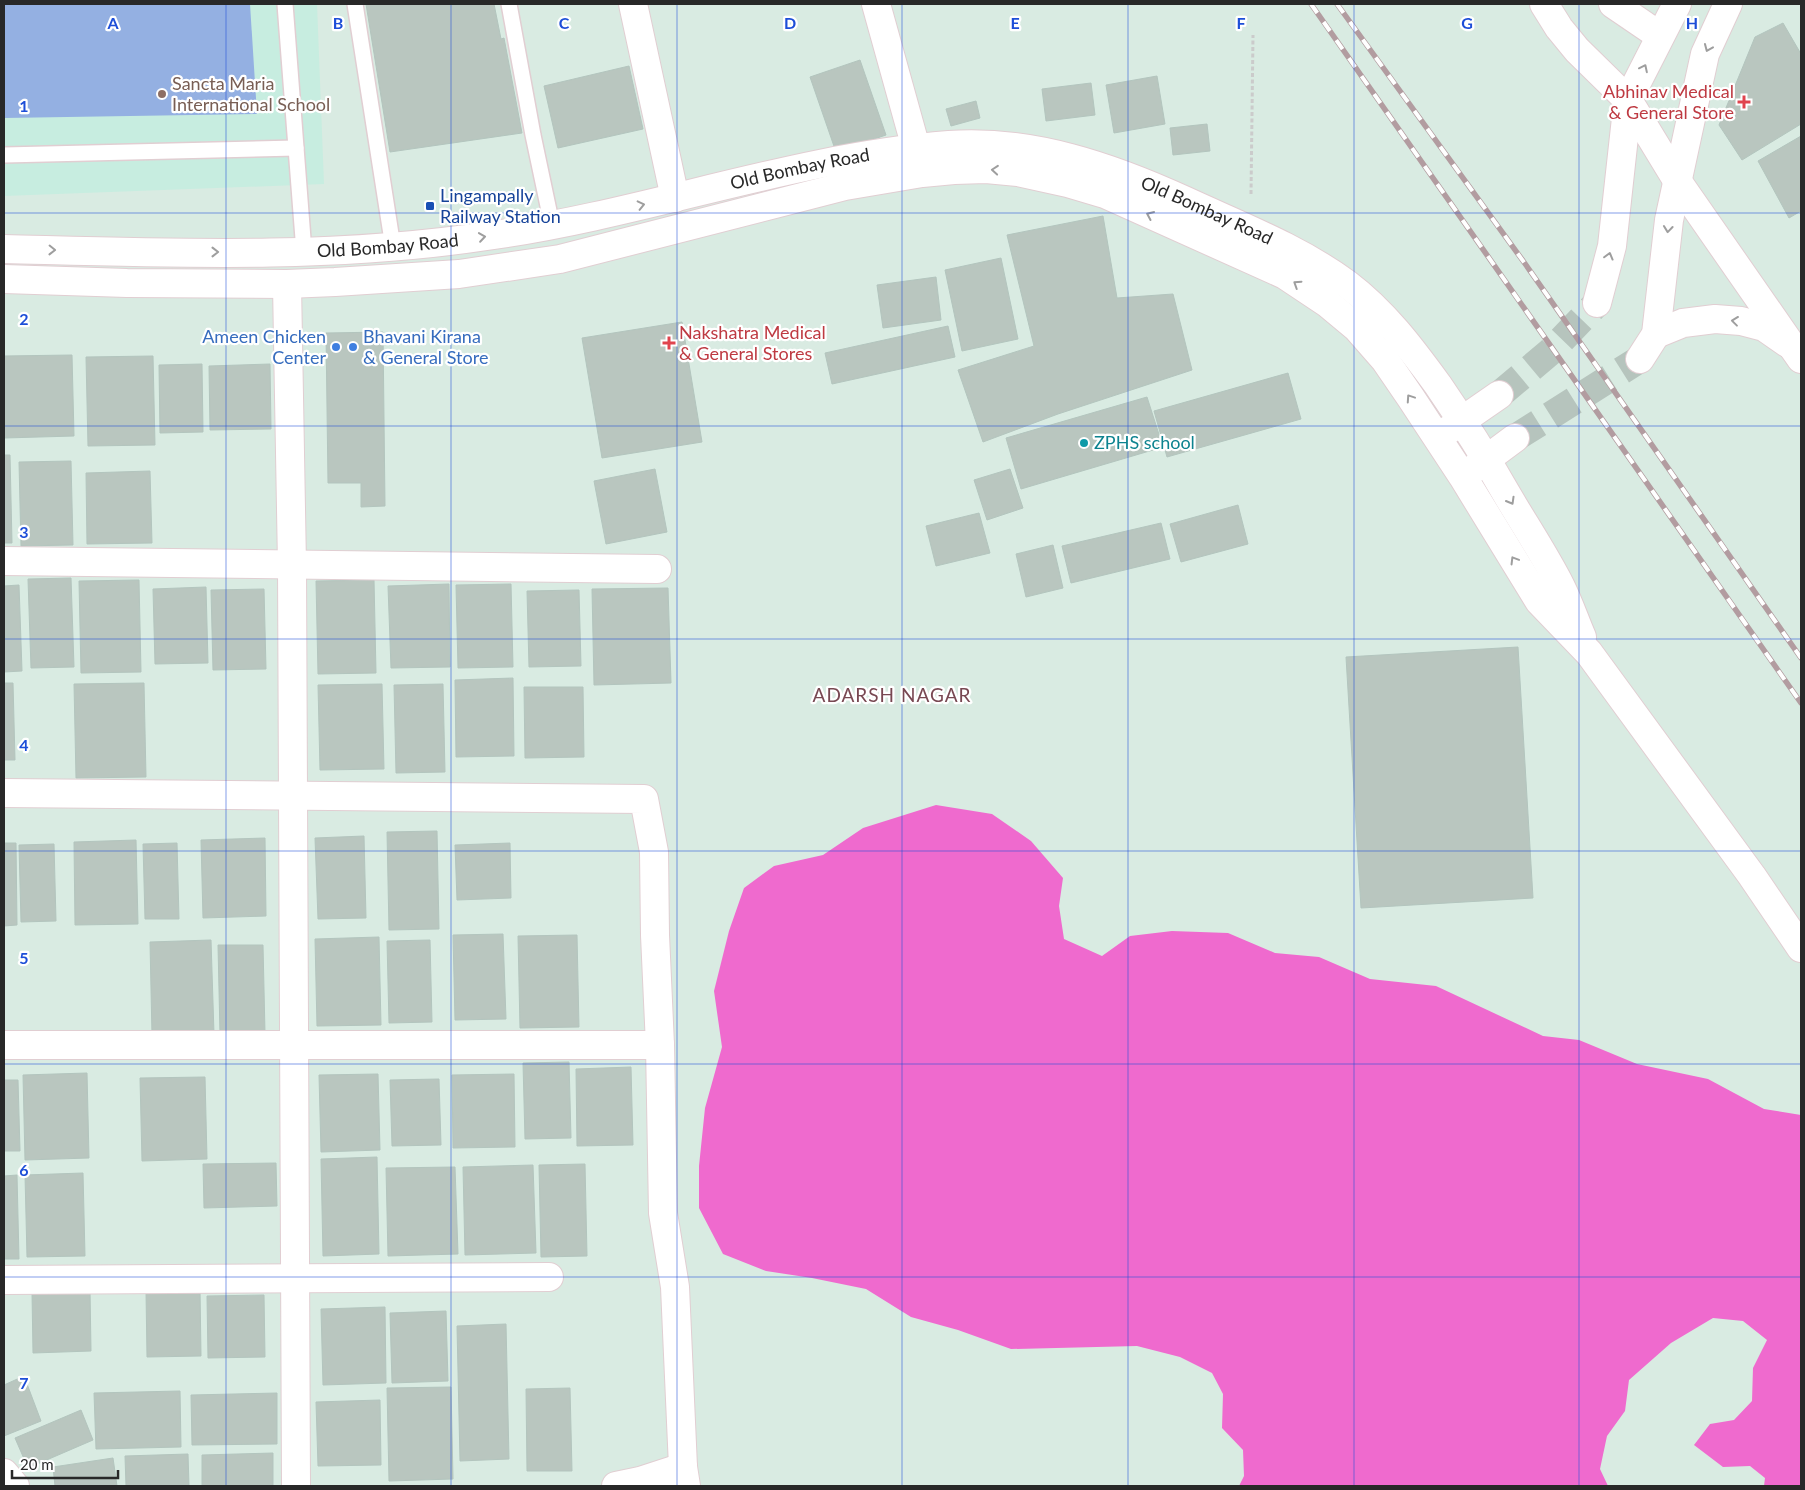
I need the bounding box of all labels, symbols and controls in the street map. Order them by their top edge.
text: A [106,13,119,32]
text: B [333,13,343,32]
text: C [559,13,570,32]
text: D [784,13,796,32]
text: E [1010,13,1020,32]
text: F [1236,13,1246,32]
text: G [1461,13,1473,32]
text: H [1686,13,1698,32]
one-way arrow [1704,43,1714,52]
one-way arrow [1638,64,1648,73]
place label: Sancta Maria International School [172,72,330,115]
place label: Abhinav Medical & General Store [1603,80,1734,123]
marker: Sancta Maria International School [156,88,168,100]
text: 1 [19,96,29,115]
marker: Abhinav Medical & General Store [1738,96,1750,108]
street label: Old Bombay Road [728,143,871,194]
one-way arrow [991,165,999,176]
street label: Old Bombay Road [1138,171,1277,249]
place label: Lingampally Railway Station [440,184,561,227]
marker: Lingampally Railway Station [424,200,436,212]
one-way arrow [637,200,645,211]
one-way arrow [1146,210,1155,221]
one-way arrow [1663,226,1674,234]
street label: Old Bombay Road [316,228,460,261]
one-way arrow [478,232,486,243]
one-way arrow [49,245,57,256]
one-way arrow [212,247,219,257]
one-way arrow [1603,252,1614,261]
one-way arrow [1294,280,1303,290]
text: 2 [19,309,29,328]
one-way arrow [1731,316,1739,327]
place label: Nakshatra Medical & General Stores [679,321,826,364]
place label: Ameen Chicken Center [202,325,326,368]
place label: Bhavani Kirana & General Store [363,325,488,368]
marker: Nakshatra Medical & General Stores [663,337,675,349]
marker: Ameen Chicken Center [330,341,342,353]
marker: Bhavani Kirana & General Store [347,341,359,353]
one-way arrow [1407,394,1417,403]
place label: ZPHS school [1094,431,1195,453]
marker: ZPHS school [1078,437,1090,449]
one-way arrow [1505,496,1515,505]
text: 3 [19,522,29,541]
one-way arrow [1510,556,1520,565]
district label: ADARSH NAGAR [813,683,971,706]
text: 4 [19,735,29,754]
text: 5 [19,948,29,967]
text: 6 [19,1160,29,1179]
text: 7 [19,1373,29,1392]
scale bar [12,1448,119,1480]
text: 20 m [20,1455,54,1473]

